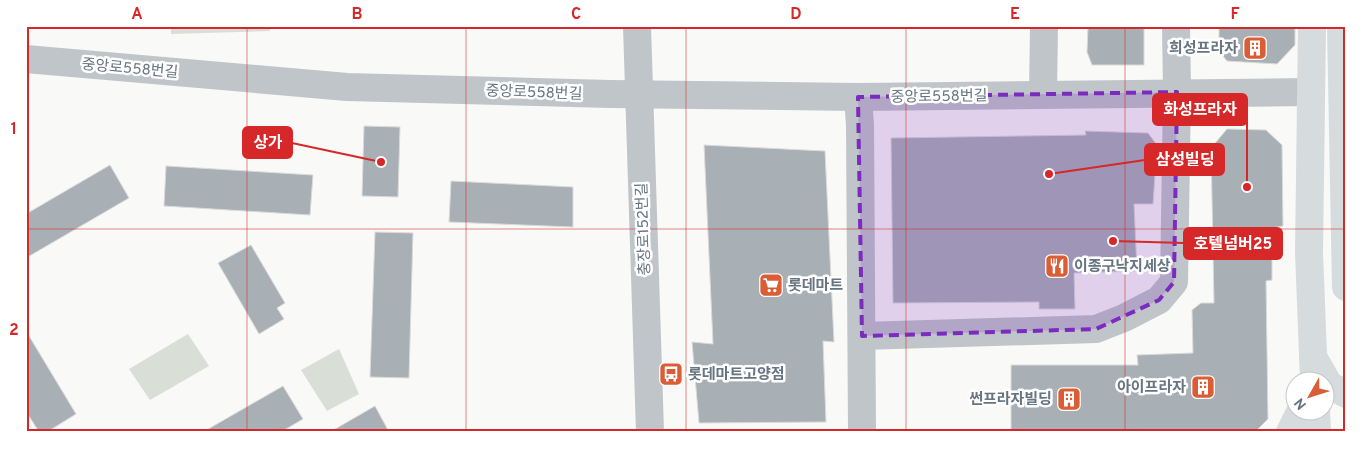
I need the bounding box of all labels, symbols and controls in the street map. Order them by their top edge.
text: A [131,5,143,25]
text: B [351,5,363,25]
text: C [571,5,581,25]
text: D [790,5,802,25]
text: E [1010,5,1020,25]
text: F [1230,5,1240,25]
building icon: 희성프라자 [1242,35,1268,61]
place label: 희성프라자 [1169,40,1238,59]
street label: 중앙로558번길 [81,56,179,83]
street label: 중앙로558번길 [485,82,583,105]
street label: 중앙로558번길 [890,87,988,108]
callout: 화성프라자 [1153,94,1247,125]
text: 화성프라자 [1163,101,1237,121]
text: 1 [11,120,17,140]
callout: 상가 [243,127,292,158]
text: 상가 [253,134,283,154]
callout: 삼성빌딩 [1145,144,1224,175]
text: 삼성빌딩 [1156,151,1214,171]
street label: 충장로152번길 [633,182,656,276]
callout: 호텔넘버25 [1184,228,1282,259]
text: 호텔넘버25 [1194,235,1272,255]
restaurant icon: 이종구낙지세상 [1044,253,1070,279]
place label: 이종구낙지세상 [1074,258,1171,277]
supermarket icon: 롯데마트 [758,272,784,298]
place label: 롯데마트 [788,277,843,296]
text: 2 [9,321,19,341]
bus stop icon: 롯데마트고양점 [658,361,684,387]
place label: 롯데마트고양점 [688,366,785,385]
north arrow [1284,370,1334,420]
building icon: 아이프라자 [1190,374,1216,400]
place label: 아이프라자 [1117,379,1186,398]
building icon: 썬프라자빌딩 [1056,386,1082,412]
place label: 썬프라자빌딩 [969,391,1052,410]
text: N [1291,394,1311,412]

